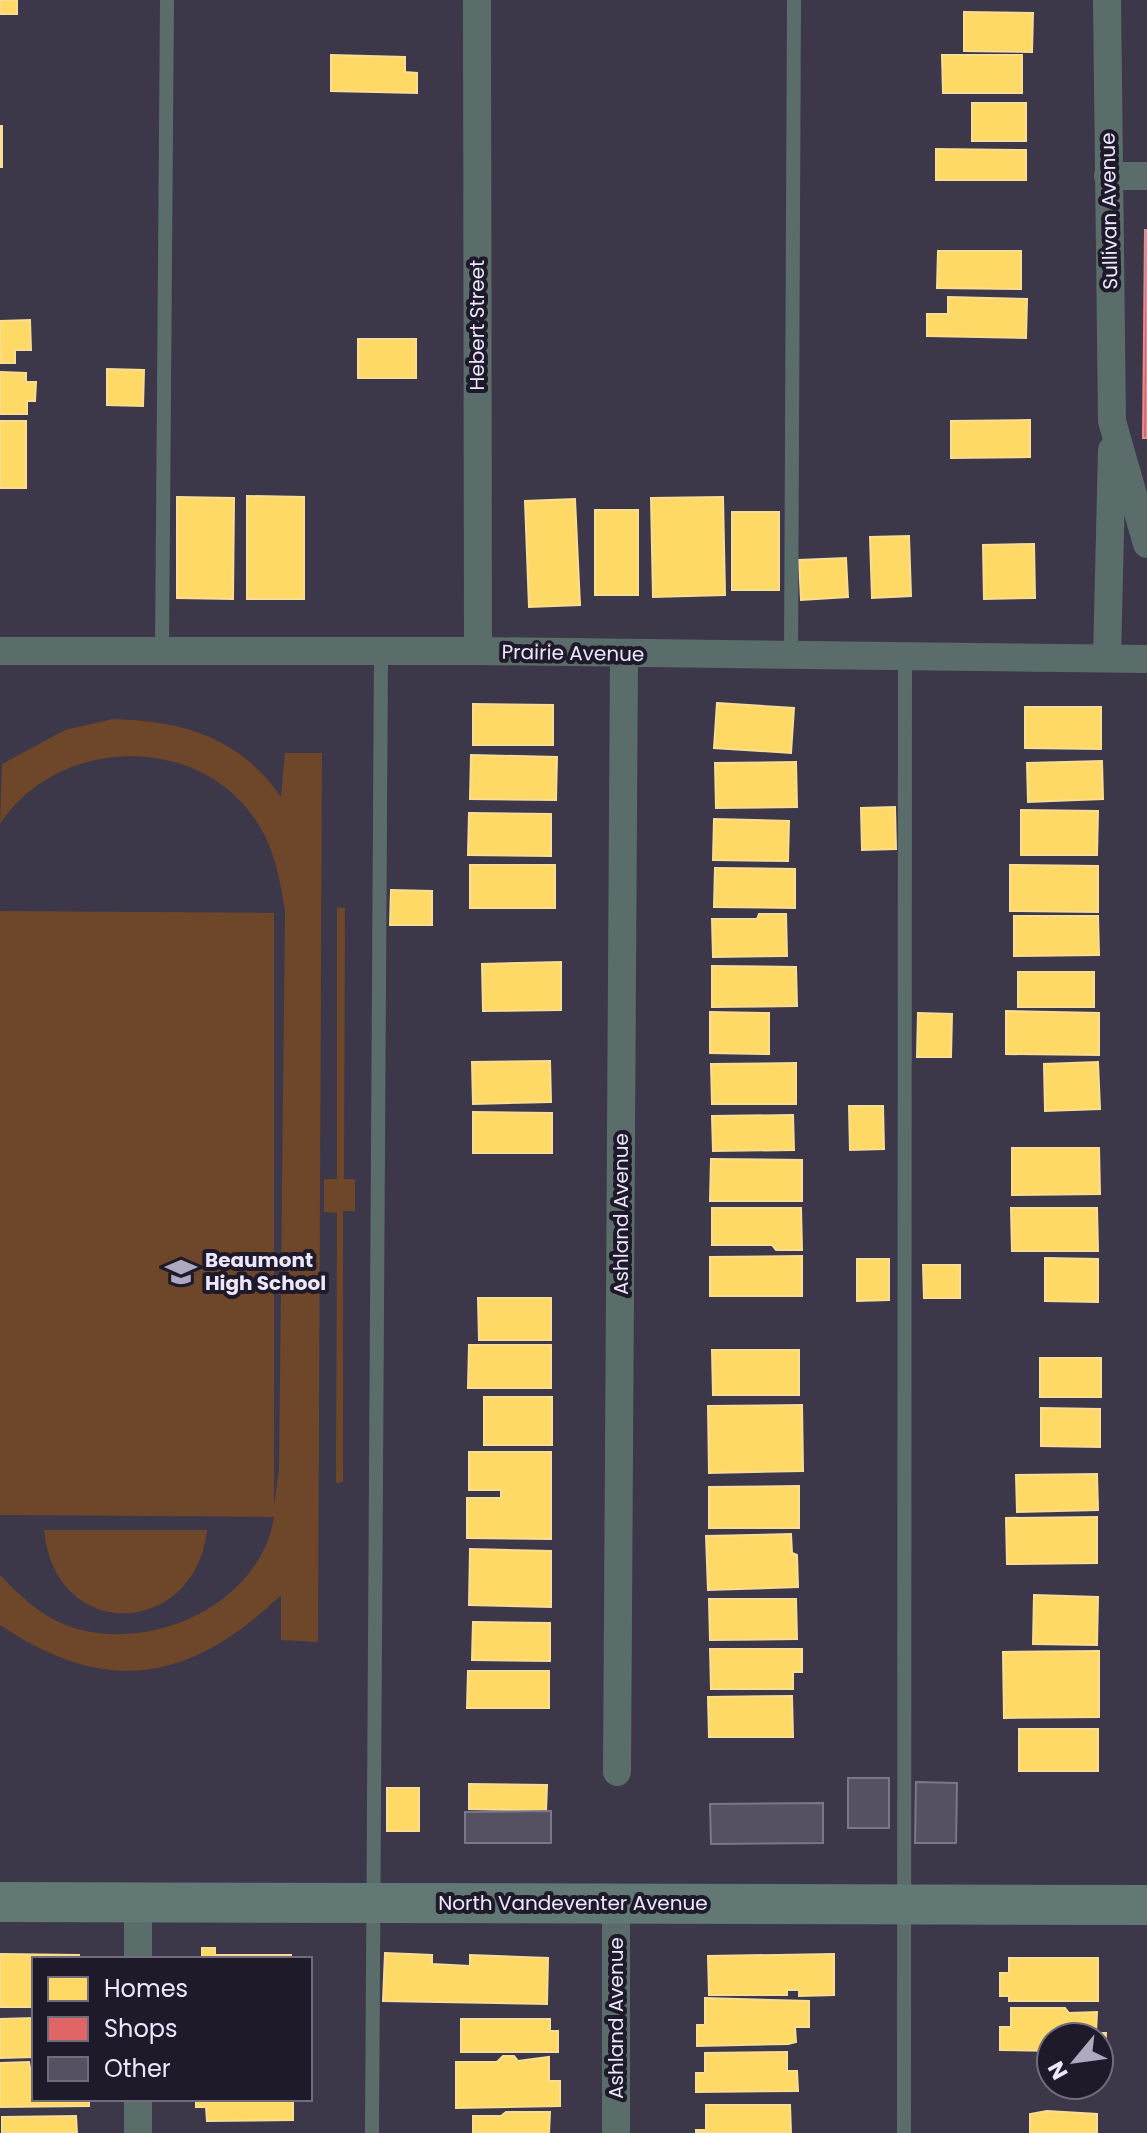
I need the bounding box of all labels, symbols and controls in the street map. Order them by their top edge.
street label: Sullivan Avenue [1094,132,1124,290]
street label: Hebert Street [463,260,491,390]
street label: Prairie Avenue [501,638,645,668]
street label: Ashland Avenue [607,1133,635,1295]
place label: Beaumont High School [205,1246,326,1297]
school or university icon: Beaumont High School [164,1255,198,1289]
street label: North Vandeventer Avenue [438,1889,708,1917]
street label: Ashland Avenue [602,1937,630,2099]
legend [32,1957,312,2101]
text: Homes [104,1972,188,2005]
text: Shops [104,2012,178,2045]
north arrow [1035,2021,1115,2101]
text: Other [104,2052,171,2085]
text: N [1040,2056,1076,2085]

